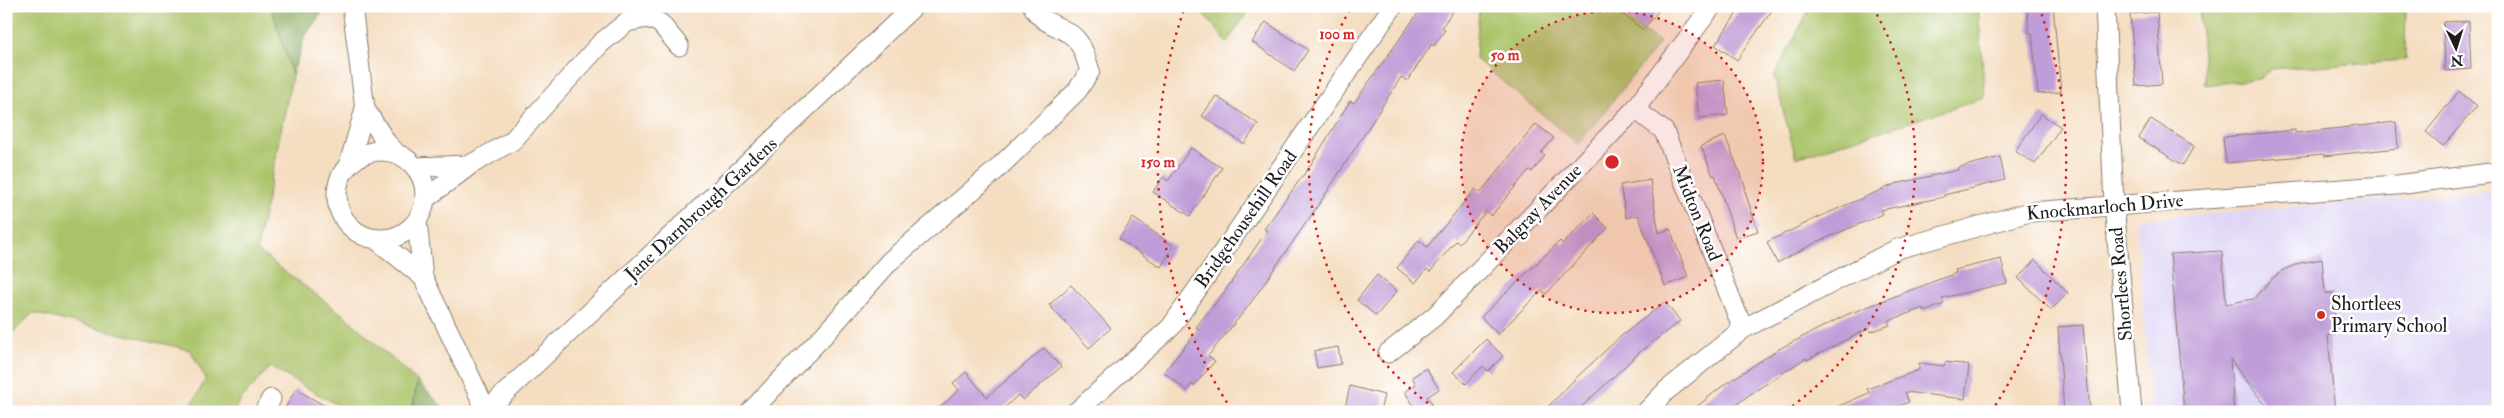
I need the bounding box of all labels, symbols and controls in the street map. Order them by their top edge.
north arrow [2432,22,2482,72]
text: 100 m [1319,25,1355,44]
text: 50 m [1491,46,1520,65]
text: N [2450,51,2465,69]
street label: Jane Darnbrough Gardens [619,132,782,287]
street label: Bridgehousehill Road [1189,145,1303,293]
text: 150 m [1141,153,1175,172]
centre of rings [1603,153,1621,171]
street label: Balgray Avenue [1489,159,1587,259]
street label: Midton Road [1667,162,1727,265]
street label: Knockmarloch Drive [2026,188,2185,226]
street label: Shortlees Road [2104,226,2138,342]
place label: Shortlees Primary School [2331,292,2447,338]
marker: Shortlees Primary School [2315,309,2327,321]

